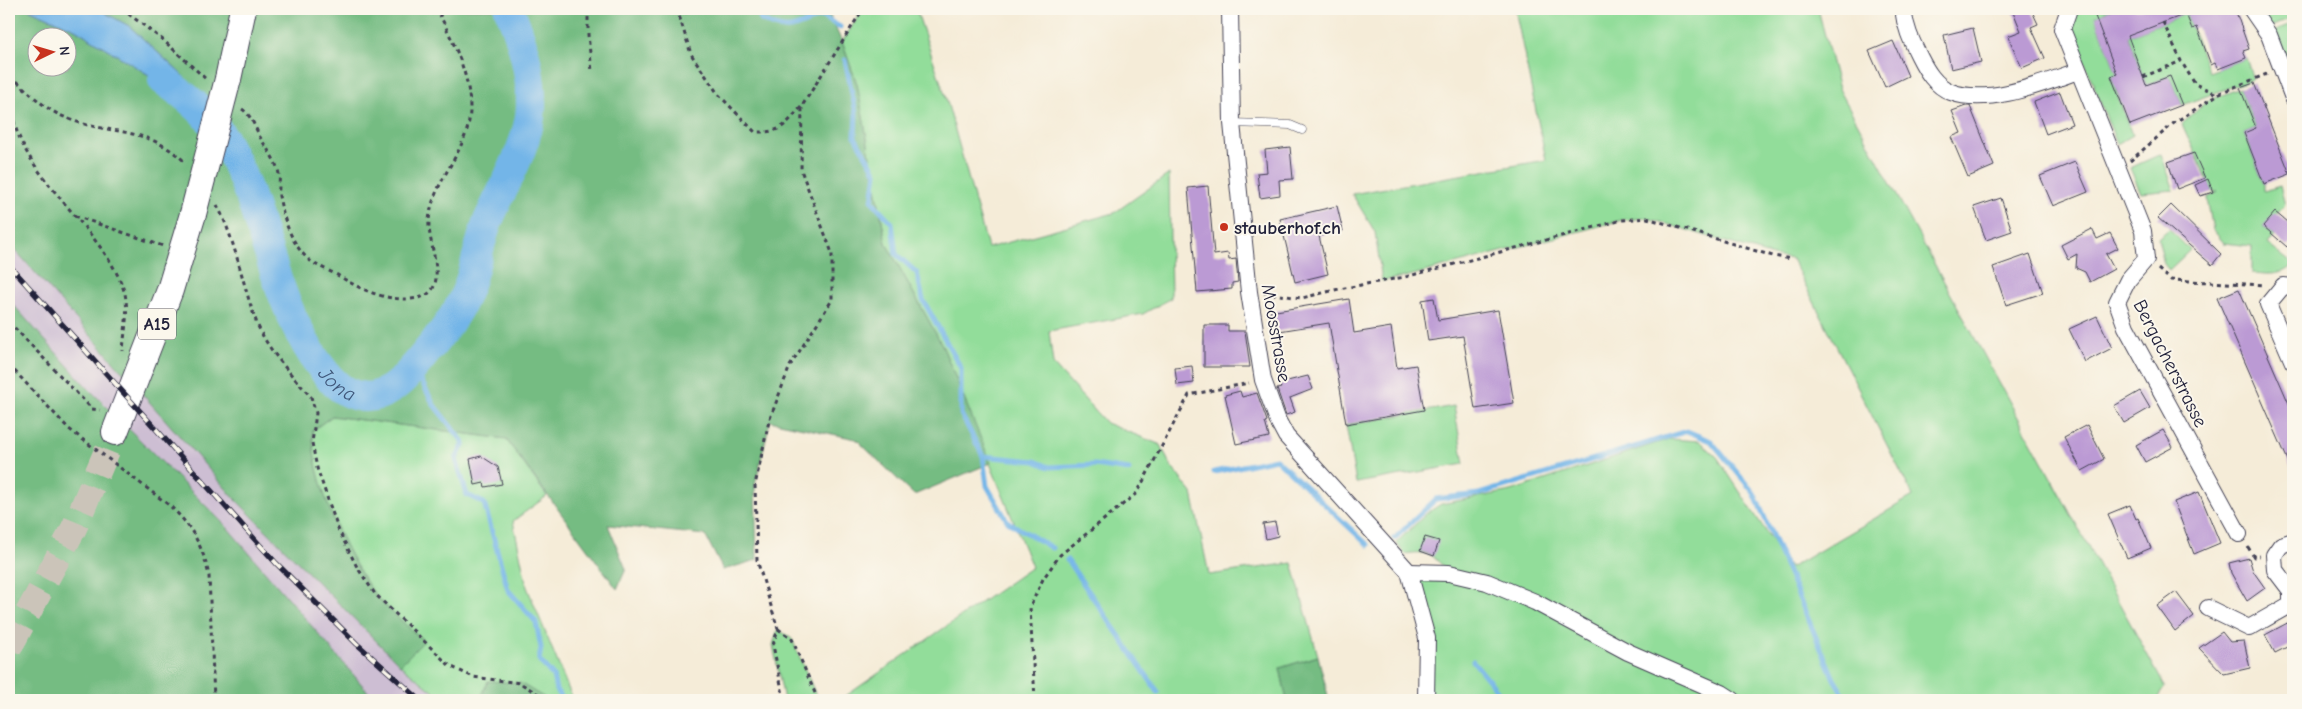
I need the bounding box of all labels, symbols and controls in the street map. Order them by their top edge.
north arrow [28,28,78,78]
text: N [56,46,73,56]
place label: stauberhof.ch [1234,217,1341,239]
marker: stauberhof.ch [1218,221,1230,233]
street label: Moosstrasse [1257,282,1295,384]
street label: Bergacherstrasse [2128,296,2212,431]
road number: A15 [138,308,176,339]
water label: Jona [313,362,359,406]

